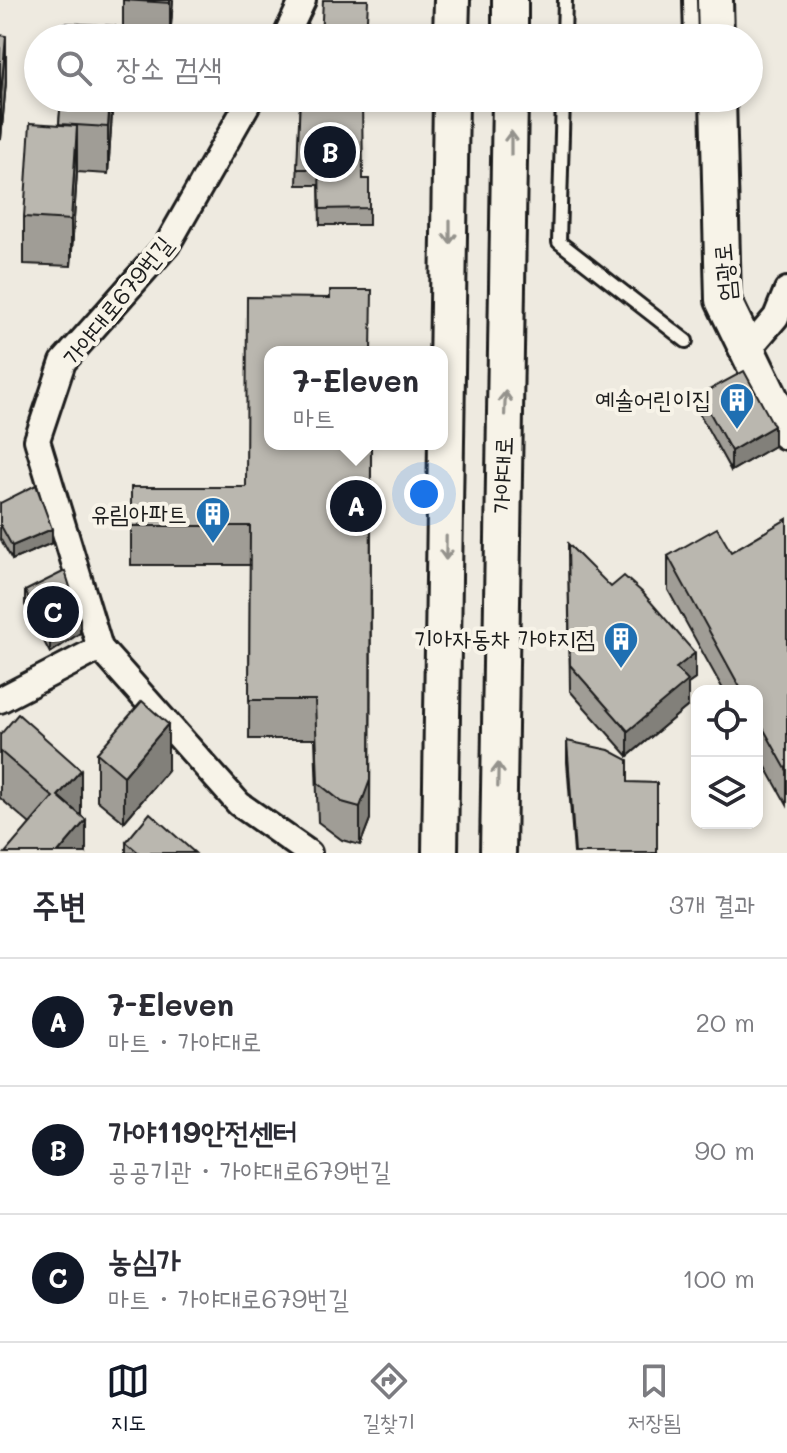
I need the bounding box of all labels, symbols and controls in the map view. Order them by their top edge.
search box [24,24,763,112]
icon: search [52,46,96,90]
text: 장소 검색 [116,47,222,87]
pin: B [304,122,356,182]
one-way arrow [503,130,519,157]
one-way arrow [442,218,458,245]
street label: 가야대로679번길 [55,229,179,371]
street label: 엄광로 [706,242,741,302]
popup [264,346,448,450]
text: 7-Eleven [293,360,419,400]
building icon: 예솔어린이집 [718,381,756,431]
place label: 예솔어린이집 [595,383,711,414]
one-way arrow [497,390,512,417]
text: 마트 [293,400,335,434]
street label: 가야대로 [485,436,518,514]
your location [404,474,444,514]
pin: A [330,476,382,536]
building icon: 유림아파트 [194,495,232,545]
place label: 유림아파트 [90,497,187,528]
one-way arrow [438,534,454,561]
pin: C [27,582,79,642]
building icon: 기아자동차 가야지점 [602,620,640,670]
place label: 기아자동차 가야지점 [414,622,595,653]
map controls [691,685,763,829]
button: locate [691,685,763,757]
button: layers [691,757,763,829]
one-way arrow [490,762,506,789]
text: 주변 [32,881,87,926]
text: 3개 결과 [669,887,755,921]
text: 7-Eleven [108,984,234,1024]
text: A [49,1005,67,1039]
text: 20 m [695,1005,755,1039]
text: 마트 · 가야대로 [108,1024,262,1058]
text: 가야119안전센터 [108,1111,297,1151]
text: B [49,1133,67,1167]
text: 90 m [695,1133,755,1167]
text: 공공기관 · 가야대로679번길 [108,1153,391,1187]
text: 농심가 [108,1239,180,1279]
text: C [48,1261,68,1295]
text: 100 m [682,1261,755,1295]
text: 마트 · 가야대로679번길 [108,1281,349,1315]
tab: 지도 [106,1359,150,1437]
tab: 길찾기 [362,1359,415,1437]
tab: 저장됨 [628,1359,681,1437]

